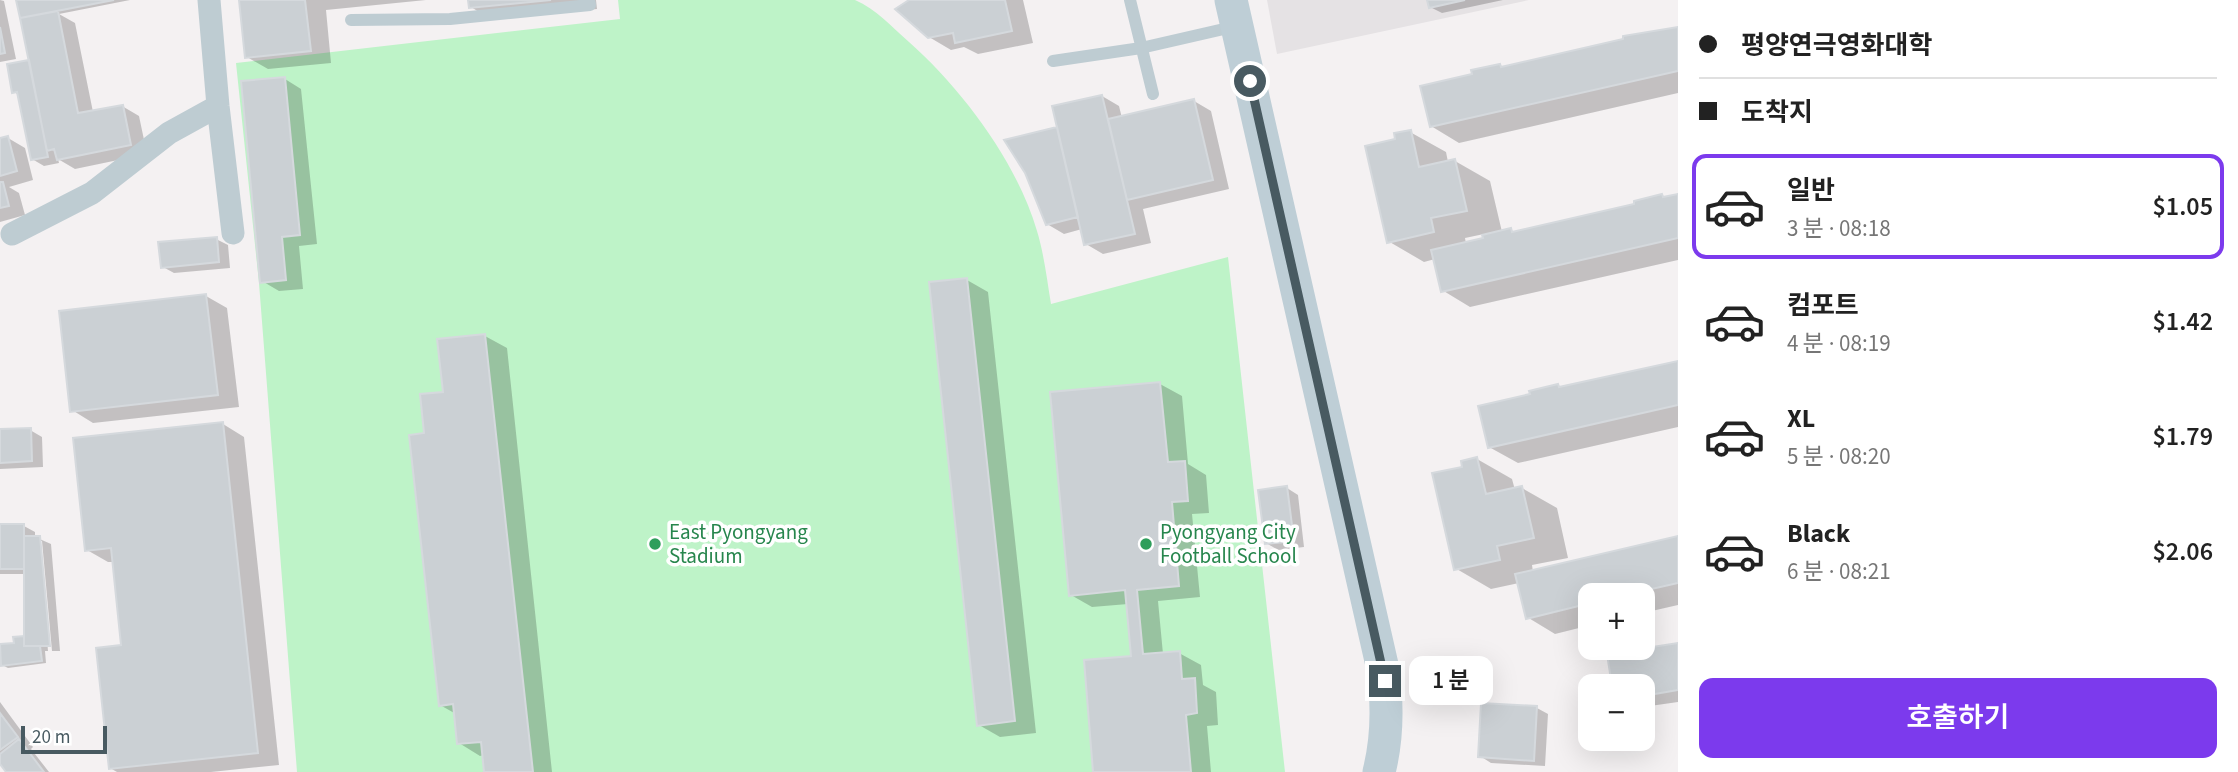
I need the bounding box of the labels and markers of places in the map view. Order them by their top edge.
place label: East Pyongyang Stadium [669,517,808,571]
place label: Pyongyang City Football School [1160,517,1297,571]
marker: East Pyongyang Stadium [647,536,663,552]
marker: Pyongyang City Football School [1138,536,1154,552]

